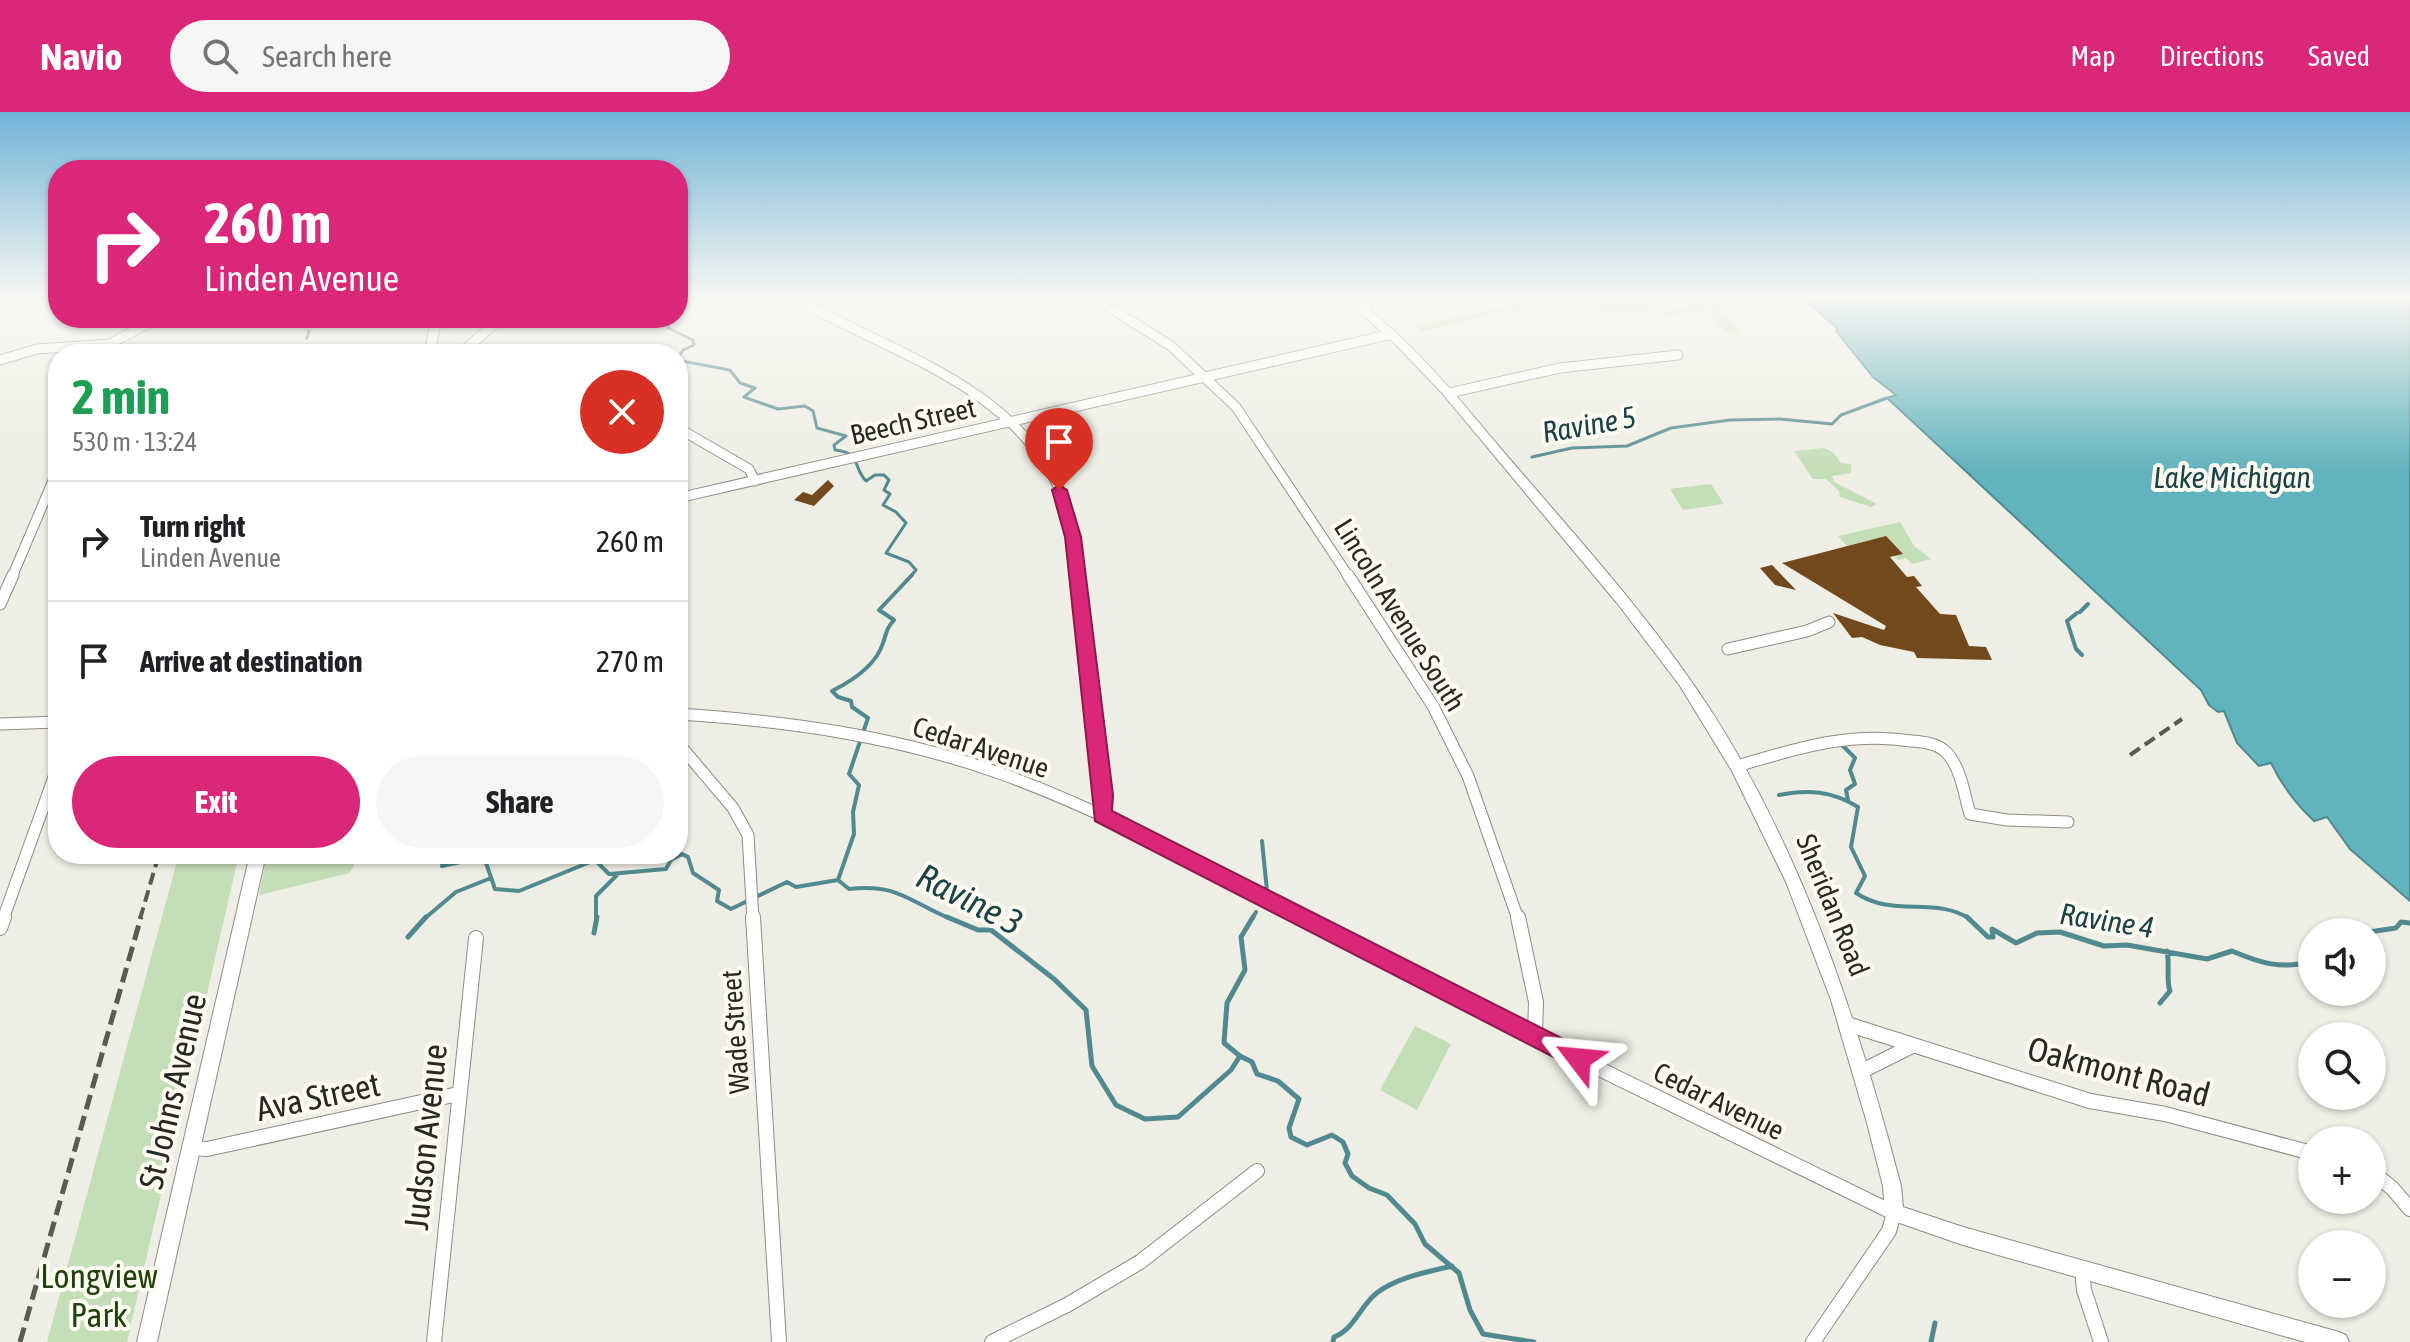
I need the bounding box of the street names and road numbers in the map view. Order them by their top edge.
street label: Beech Street [847,391,979,451]
street label: Lincoln Avenue South [1328,513,1472,717]
street label: Cedar Avenue [909,710,1053,784]
street label: Sheridan Road [1790,830,1876,980]
street label: Wade Street [715,969,755,1095]
street label: St Johns Avenue [131,989,213,1193]
street label: Oakmont Road [2024,1028,2214,1114]
street label: Judson Avenue [396,1042,454,1232]
street label: Cedar Avenue [1649,1056,1789,1146]
street label: Ava Street [253,1064,383,1128]

